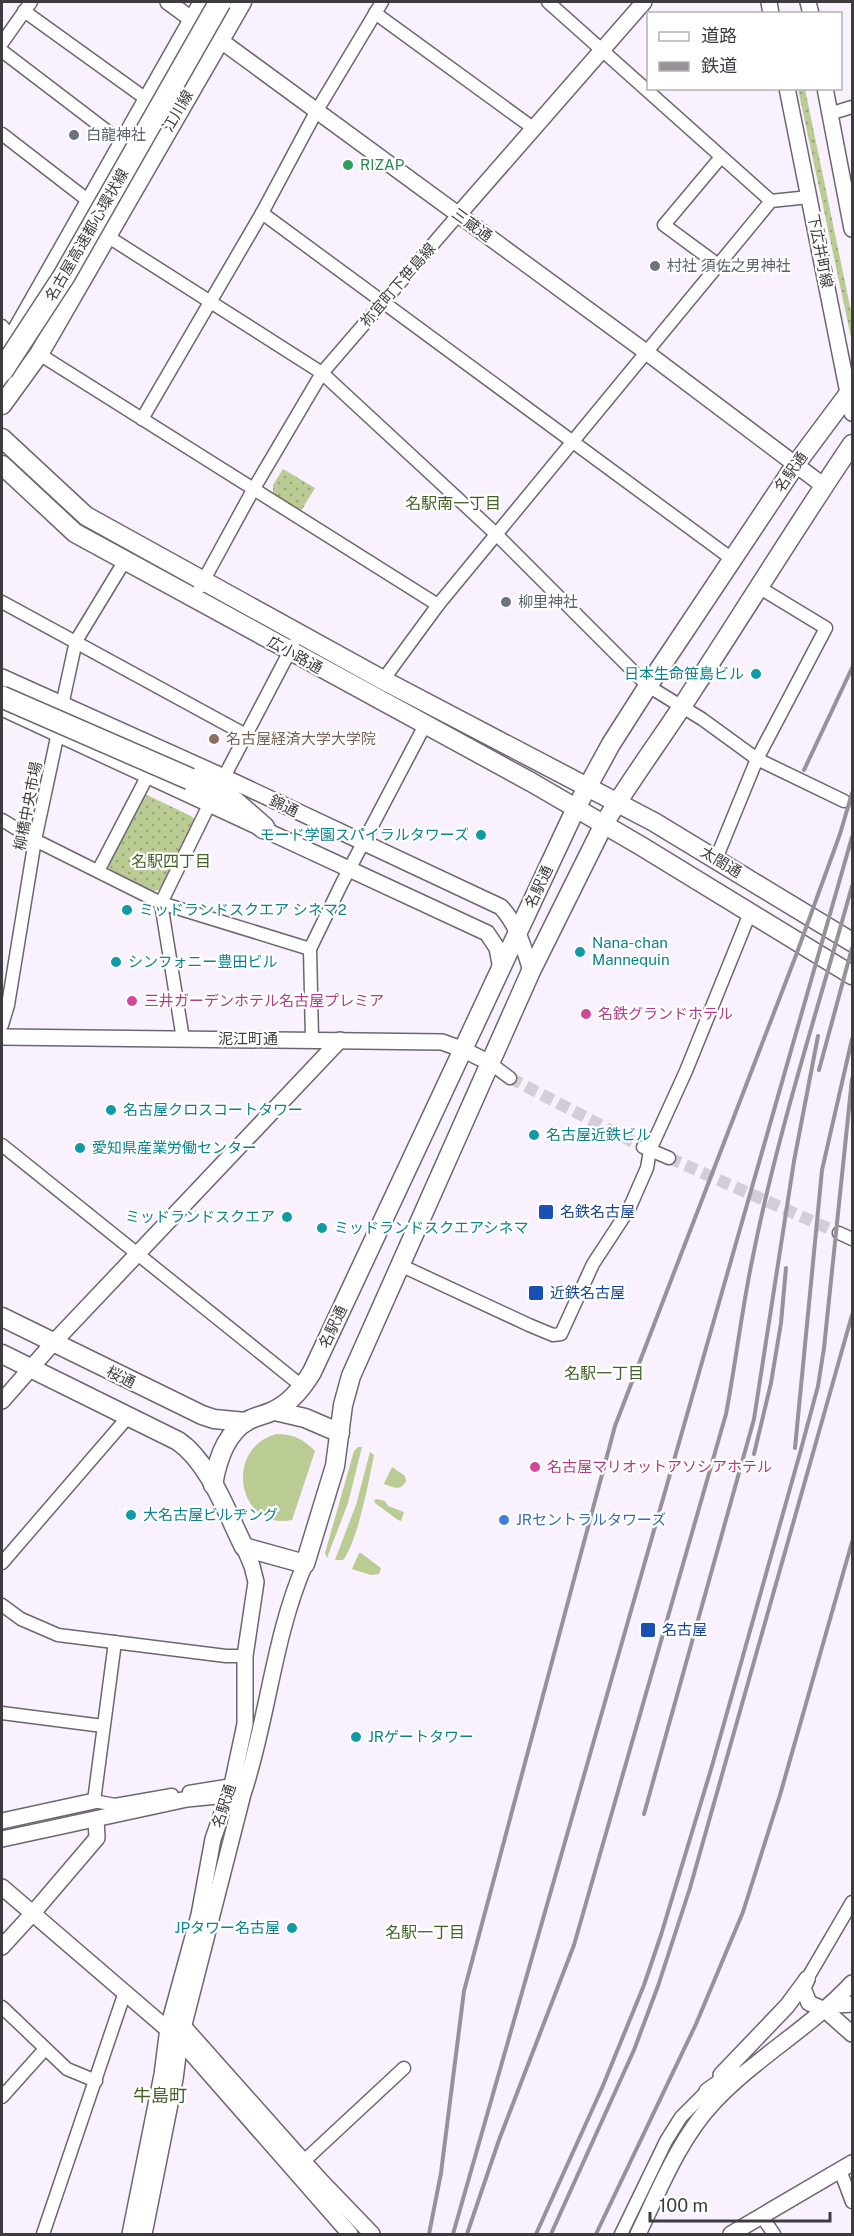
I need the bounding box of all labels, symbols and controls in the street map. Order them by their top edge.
legend [647,12,842,90]
text: 道路 [701,25,737,46]
text: 鉄道 [701,55,737,76]
street label: 江川線 [159,87,196,134]
place label: 白龍神社 [86,126,146,143]
marker: 白龍神社 [67,128,81,142]
place label: RIZAP [360,156,405,173]
marker: RIZAP [341,158,355,172]
street label: 名古屋高速都心環状線 [42,166,131,304]
street label: 三蔵通 [449,204,495,245]
street label: 下広井町線 [805,212,836,289]
street label: 祢宜町下笹島線 [357,239,438,330]
place label: 村社 須佐之男神社 [667,257,791,274]
marker: 村社 須佐之男神社 [648,259,662,273]
street label: 名駅通 [771,448,810,495]
district label: 名駅南一丁目 [405,494,501,513]
place label: 柳里神社 [518,593,578,610]
marker: 柳里神社 [499,595,513,609]
street label: 広小路通 [265,633,326,677]
place label: 日本生命笹島ビル [624,665,744,682]
marker: 日本生命笹島ビル [749,667,763,681]
place label: 名古屋経済大学大学院 [226,730,376,747]
marker: 名古屋経済大学大学院 [207,732,221,746]
street label: 柳橋中央市場 [11,760,44,852]
street label: 錦通 [267,791,301,820]
place label: モード学園スパイラルタワーズ [260,826,469,843]
marker: モード学園スパイラルタワーズ [474,828,488,842]
street label: 太閤通 [698,843,745,880]
district label: 名駅四丁目 [131,852,211,871]
street label: 名駅通 [521,863,556,911]
place label: ミッドランドスクエア シネマ2 [139,901,347,918]
marker: ミッドランドスクエア シネマ2 [120,903,134,917]
place label: Nana-chan Mannequin [592,934,670,968]
marker: Nana-chan Mannequin [573,945,587,959]
place label: シンフォニー豊田ビル [128,953,278,970]
marker: シンフォニー豊田ビル [109,955,123,969]
place label: 三井ガーデンホテル名古屋プレミア [144,992,384,1009]
marker: 三井ガーデンホテル名古屋プレミア [125,994,139,1008]
place label: 名鉄グランドホテル [598,1005,733,1022]
marker: 名鉄グランドホテル [579,1007,593,1021]
street label: 泥江町通 [218,1030,278,1047]
place label: 名古屋クロスコートタワー [123,1101,303,1118]
marker: 名古屋クロスコートタワー [104,1103,118,1117]
place label: 名古屋近鉄ビル [546,1126,651,1143]
marker: 名古屋近鉄ビル [527,1128,541,1142]
place label: 愛知県産業労働センター [92,1139,257,1156]
marker: 愛知県産業労働センター [73,1141,87,1155]
marker: 名鉄名古屋 [537,1203,555,1221]
place label: 名鉄名古屋 [560,1203,635,1220]
place label: ミッドランドスクエア [125,1208,275,1225]
marker: ミッドランドスクエア [280,1210,294,1224]
place label: ミッドランドスクエアシネマ [334,1219,528,1236]
marker: ミッドランドスクエアシネマ [315,1221,329,1235]
marker: 近鉄名古屋 [527,1284,545,1302]
place label: 近鉄名古屋 [550,1284,625,1301]
street label: 名駅通 [315,1303,350,1351]
street label: 桜通 [104,1362,138,1391]
district label: 名駅一丁目 [564,1364,644,1383]
place label: 名古屋マリオットアソシアホテル [547,1458,772,1475]
marker: 名古屋マリオットアソシアホテル [528,1460,542,1474]
place label: 大名古屋ビルヂング [143,1506,278,1523]
marker: 大名古屋ビルヂング [124,1508,138,1522]
place label: JRセントラルタワーズ [516,1511,666,1528]
marker: JRセントラルタワーズ [497,1513,511,1527]
marker: 名古屋 [639,1621,657,1639]
place label: 名古屋 [662,1621,707,1638]
place label: JRゲートタワー [368,1728,474,1745]
marker: JRゲートタワー [349,1730,363,1744]
street label: 名駅通 [208,1782,239,1830]
place label: JPタワー名古屋 [175,1919,280,1936]
marker: JPタワー名古屋 [285,1921,299,1935]
district label: 名駅一丁目 [385,1923,465,1942]
district label: 牛島町 [133,2085,187,2106]
scale bar [650,2185,830,2223]
text: 100 m [659,2195,708,2216]

